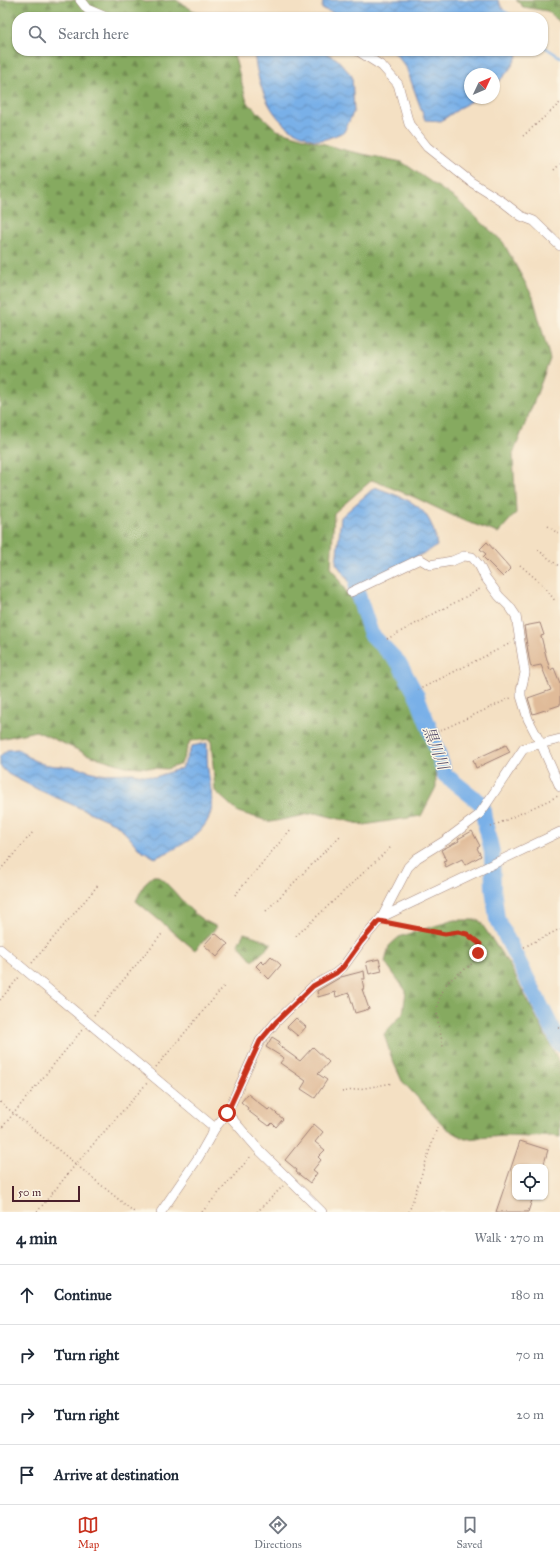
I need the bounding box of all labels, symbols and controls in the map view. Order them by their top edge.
search box [12,12,548,56]
icon: search [26,23,48,45]
text: Search here [58,25,129,43]
north arrow [464,68,500,104]
water label: 黒川川 [420,724,453,774]
route end [469,944,487,962]
route start [218,1104,236,1122]
map controls [512,1164,548,1200]
button: locate [512,1164,548,1200]
scale bar [12,1184,80,1203]
text: 50 m [18,1186,41,1199]
text: 4 min [16,1228,57,1249]
text: Walk · 270 m [475,1230,544,1246]
icon: ahead [16,1284,38,1306]
text: Continue [54,1286,112,1304]
text: 180 m [511,1287,544,1303]
icon: right [16,1344,38,1366]
text: Turn right [54,1346,119,1364]
text: 70 m [516,1347,544,1363]
icon: right [16,1404,38,1426]
text: Turn right [54,1406,119,1424]
text: 20 m [516,1407,544,1423]
icon: arrive [16,1464,38,1486]
text: Arrive at destination [54,1466,179,1484]
tab: Map [77,1514,99,1551]
tab: Directions [254,1514,302,1551]
tab: Saved [456,1514,483,1551]

